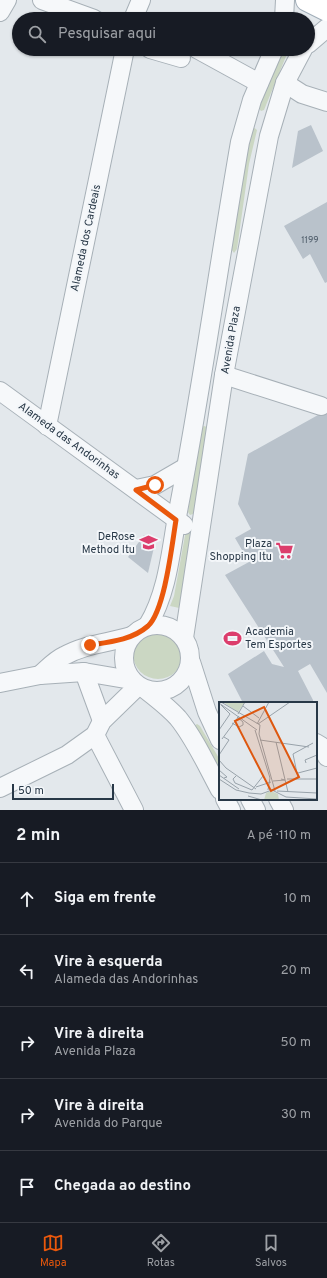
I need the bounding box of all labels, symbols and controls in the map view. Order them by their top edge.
search box [12,12,315,56]
icon: search [26,23,48,45]
text: Pesquisar aqui [58,25,156,44]
street label: Alameda dos Cardeais [68,183,104,293]
house number: 1199 [301,235,319,246]
street label: Avenida Plaza [218,305,244,375]
street label: Alameda das Andorinhas [15,399,123,483]
route start [146,476,164,494]
place label: DeRose Method Itu [82,530,135,557]
school or university icon: DeRose Method Itu [138,533,158,553]
place label: Plaza Shopping Itu [209,537,272,564]
supermarket icon: Plaza Shopping Itu [275,540,295,560]
place label: Academia Tem Esportes [245,625,312,652]
sports icon: Academia Tem Esportes [222,628,242,648]
route end [81,636,99,654]
inset map [219,702,317,800]
scale bar [12,782,114,801]
text: 50 m [18,784,44,798]
text: 2 min [16,825,60,847]
text: A pé · 110 m [247,828,311,844]
icon: ahead [16,888,38,910]
text: Siga em frente [54,889,156,908]
text: 10 m [284,891,311,907]
text: Vire à esquerda [54,953,163,972]
icon: left [16,960,38,982]
text: 20 m [281,963,311,979]
text: Alameda das Andorinhas [54,972,198,988]
text: Vire à direita [54,1025,144,1044]
icon: right [16,1032,38,1054]
text: 50 m [281,1035,311,1051]
text: Avenida Plaza [54,1044,136,1060]
text: Vire à direita [54,1097,144,1116]
icon: right [16,1104,38,1126]
text: 30 m [281,1107,311,1123]
text: Avenida do Parque [54,1116,163,1132]
icon: arrive [16,1176,38,1198]
text: Chegada ao destino [54,1177,191,1196]
tab: Mapa [40,1232,67,1270]
tab: Rotas [147,1232,175,1270]
tab: Salvos [255,1232,287,1270]

